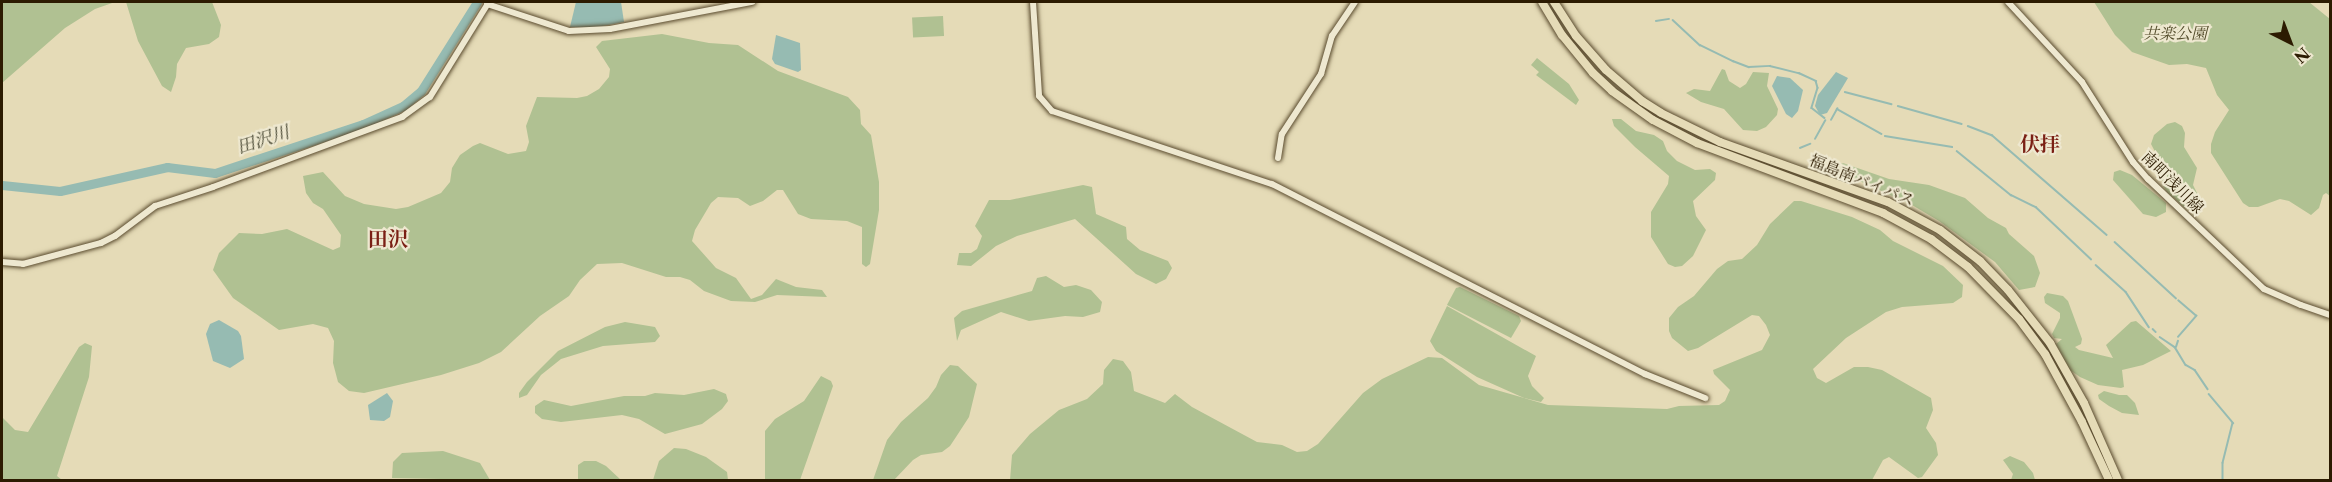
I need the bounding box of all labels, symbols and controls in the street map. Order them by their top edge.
north arrow [2260,12,2320,72]
park label: 共楽公園 [2143,23,2207,43]
text: N [2290,43,2314,67]
water label: 田沢川 [234,121,292,159]
district label: 伏拝 [2020,132,2060,156]
street label: 南町浅川線 [2138,147,2208,217]
street label: 福島南バイパス [1806,150,1918,210]
district label: 田沢 [368,227,408,251]

